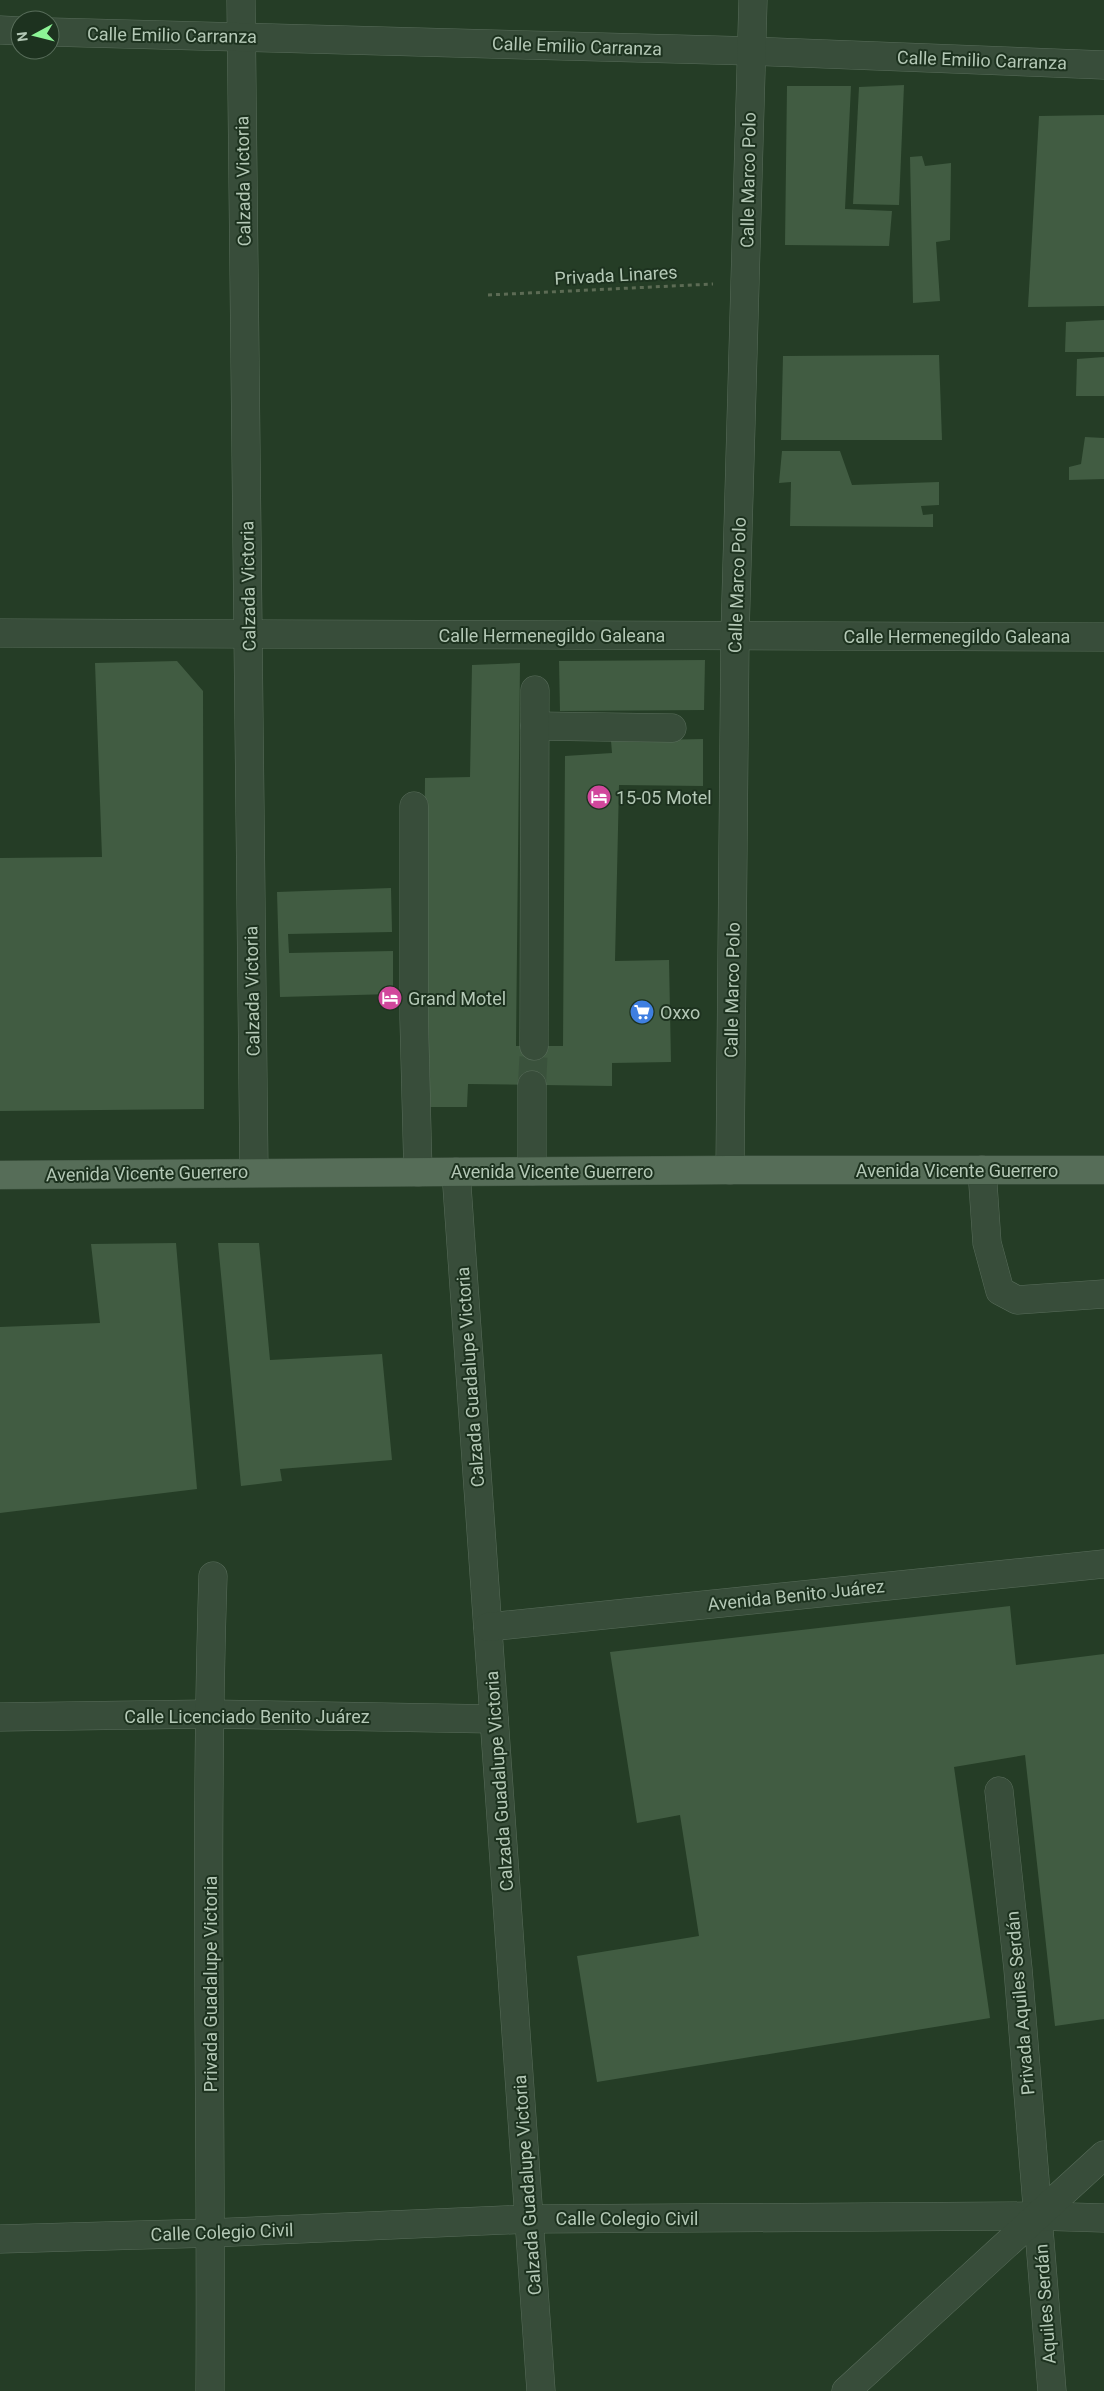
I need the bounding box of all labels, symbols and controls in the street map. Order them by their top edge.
north arrow [10,10,60,60]
street label: Calle Emilio Carranza [87,23,257,47]
text: N [14,31,31,42]
street label: Calle Emilio Carranza [492,33,662,59]
street label: Calle Emilio Carranza [897,47,1067,73]
street label: Calle Marco Polo [736,112,760,248]
street label: Calzada Victoria [231,116,255,246]
street label: Privada Linares [554,261,678,289]
street label: Calle Marco Polo [724,517,750,653]
street label: Calzada Victoria [236,521,260,651]
street label: Calle Hermenegildo Galeana [439,625,665,646]
street label: Calle Hermenegildo Galeana [844,626,1070,647]
hotel icon: 15-05 Motel [586,784,612,810]
place label: 15-05 Motel [616,787,712,808]
street label: Calle Marco Polo [720,922,744,1058]
street label: Calzada Victoria [240,926,264,1056]
hotel icon: Grand Motel [377,985,403,1011]
place label: Grand Motel [408,988,506,1009]
supermarket icon: Oxxo [629,999,655,1025]
place label: Oxxo [660,1002,700,1023]
street label: Avenida Vicente Guerrero [856,1160,1058,1181]
street label: Avenida Vicente Guerrero [46,1161,248,1185]
street label: Avenida Vicente Guerrero [451,1161,653,1182]
street label: Calzada Guadalupe Victoria [452,1266,488,1488]
street label: Avenida Benito Juárez [707,1575,886,1615]
street label: Calzada Guadalupe Victoria [481,1670,517,1892]
street label: Calle Licenciado Benito Juárez [124,1706,370,1727]
street label: Privada Guadalupe Victoria [200,1876,221,2092]
street label: Privada Aquiles Serdán [1001,1910,1039,2096]
street label: Calzada Guadalupe Victoria [509,2074,545,2296]
street label: Calle Colegio Civil [556,2208,698,2229]
street label: Calle Colegio Civil [150,2219,294,2245]
street label: Aquiles Serdán [1030,2243,1060,2365]

